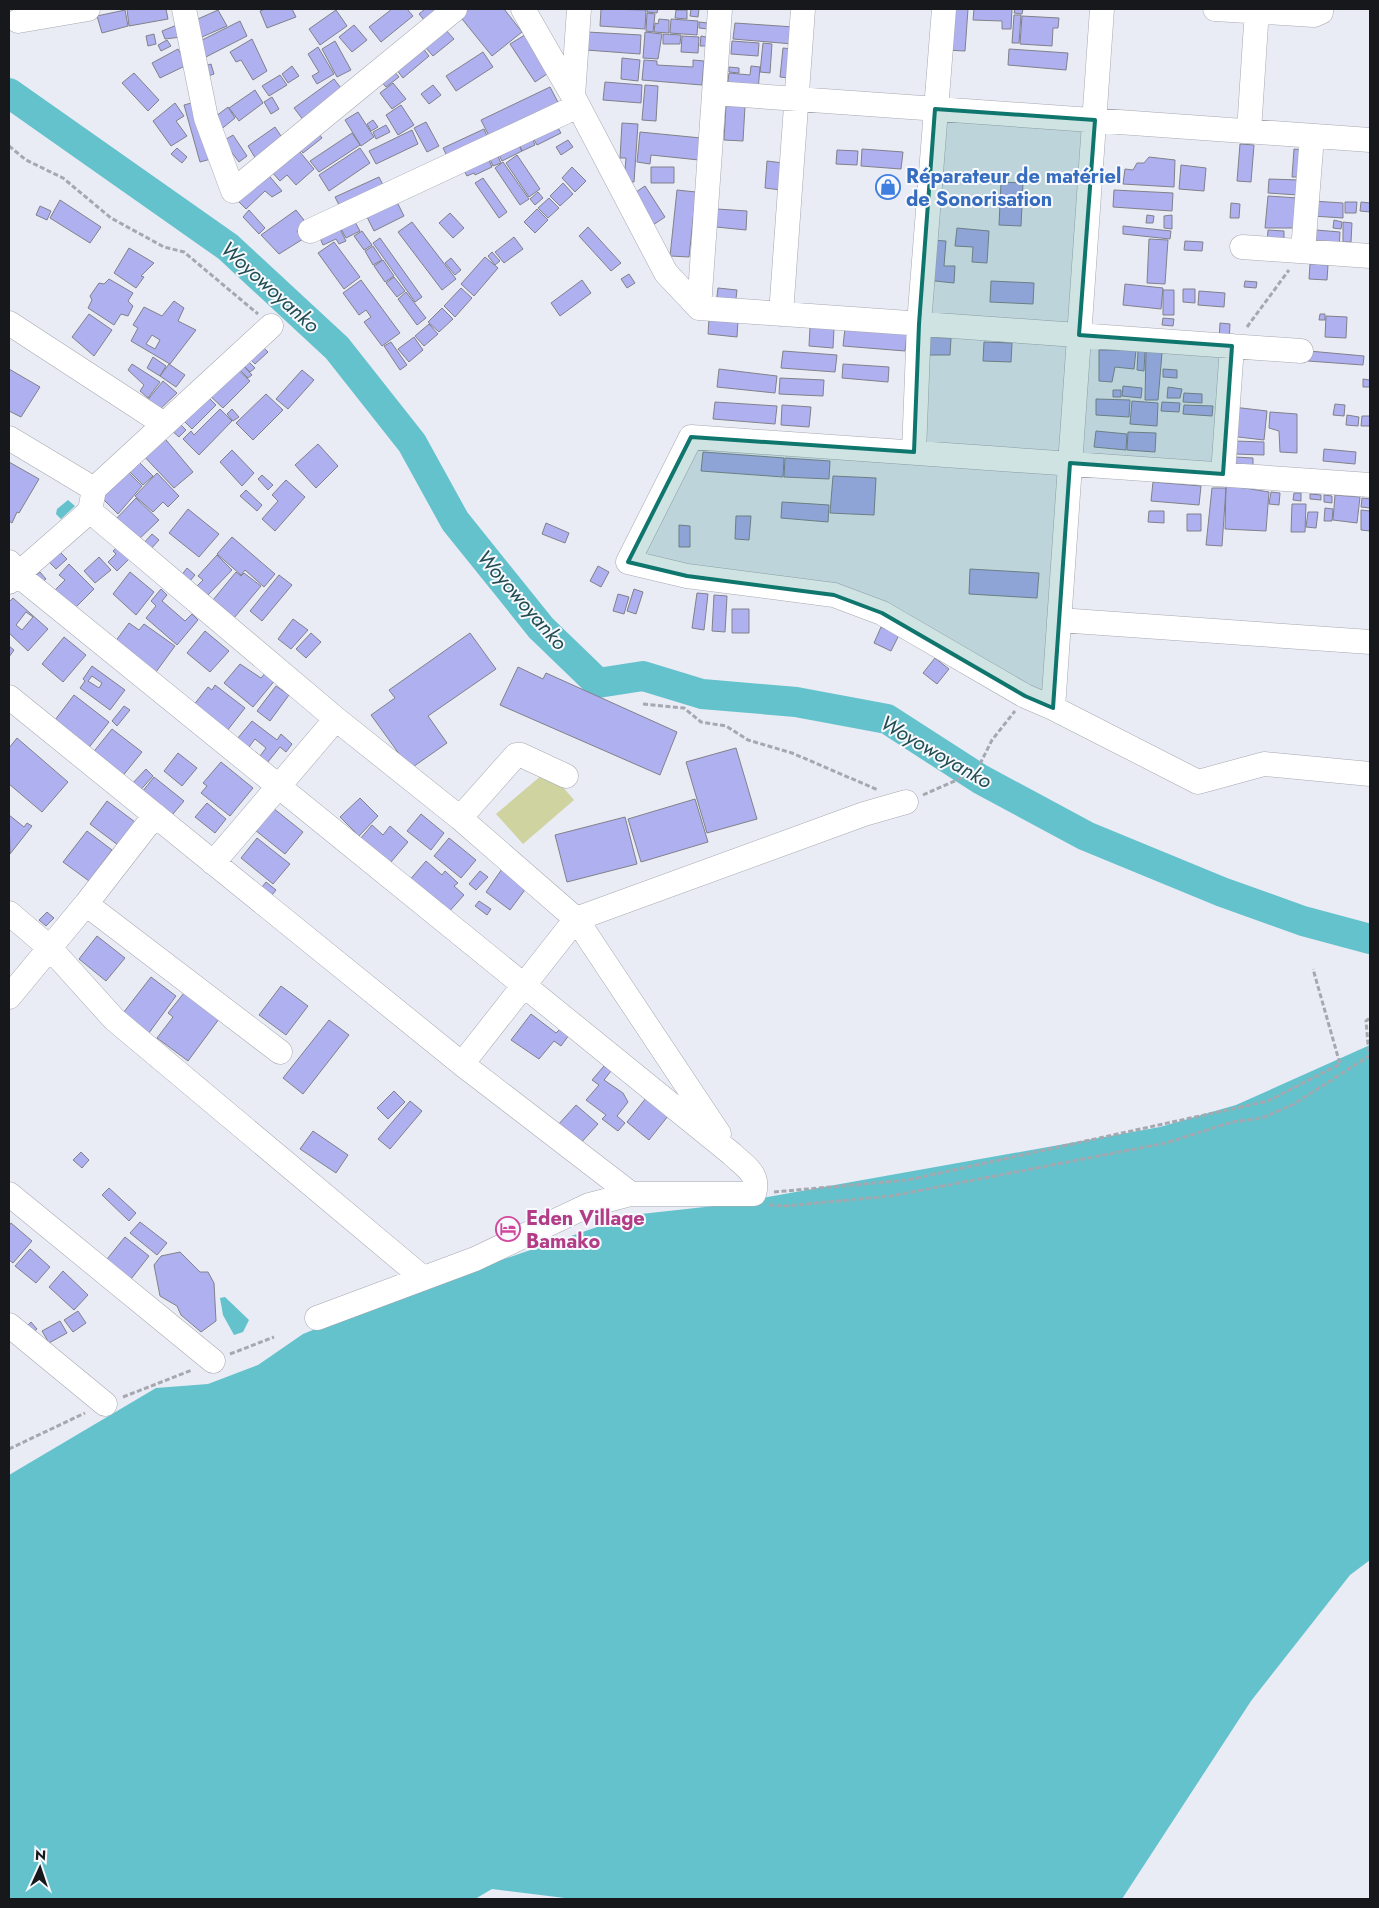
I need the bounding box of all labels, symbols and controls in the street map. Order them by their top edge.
place label: Réparateur de matériel de Sonorisation [906,162,1121,214]
shop icon: Réparateur de matériel de Sonorisation [875,174,901,200]
water label: Woyowoyanko [214,234,326,340]
water label: Woyowoyanko [470,543,574,657]
water label: Woyowoyanko [875,708,997,796]
place label: Eden Village Bamako [526,1204,645,1256]
hotel icon: Eden Village Bamako [495,1216,521,1242]
north arrow [15,1843,65,1893]
text: N [35,1845,47,1865]

